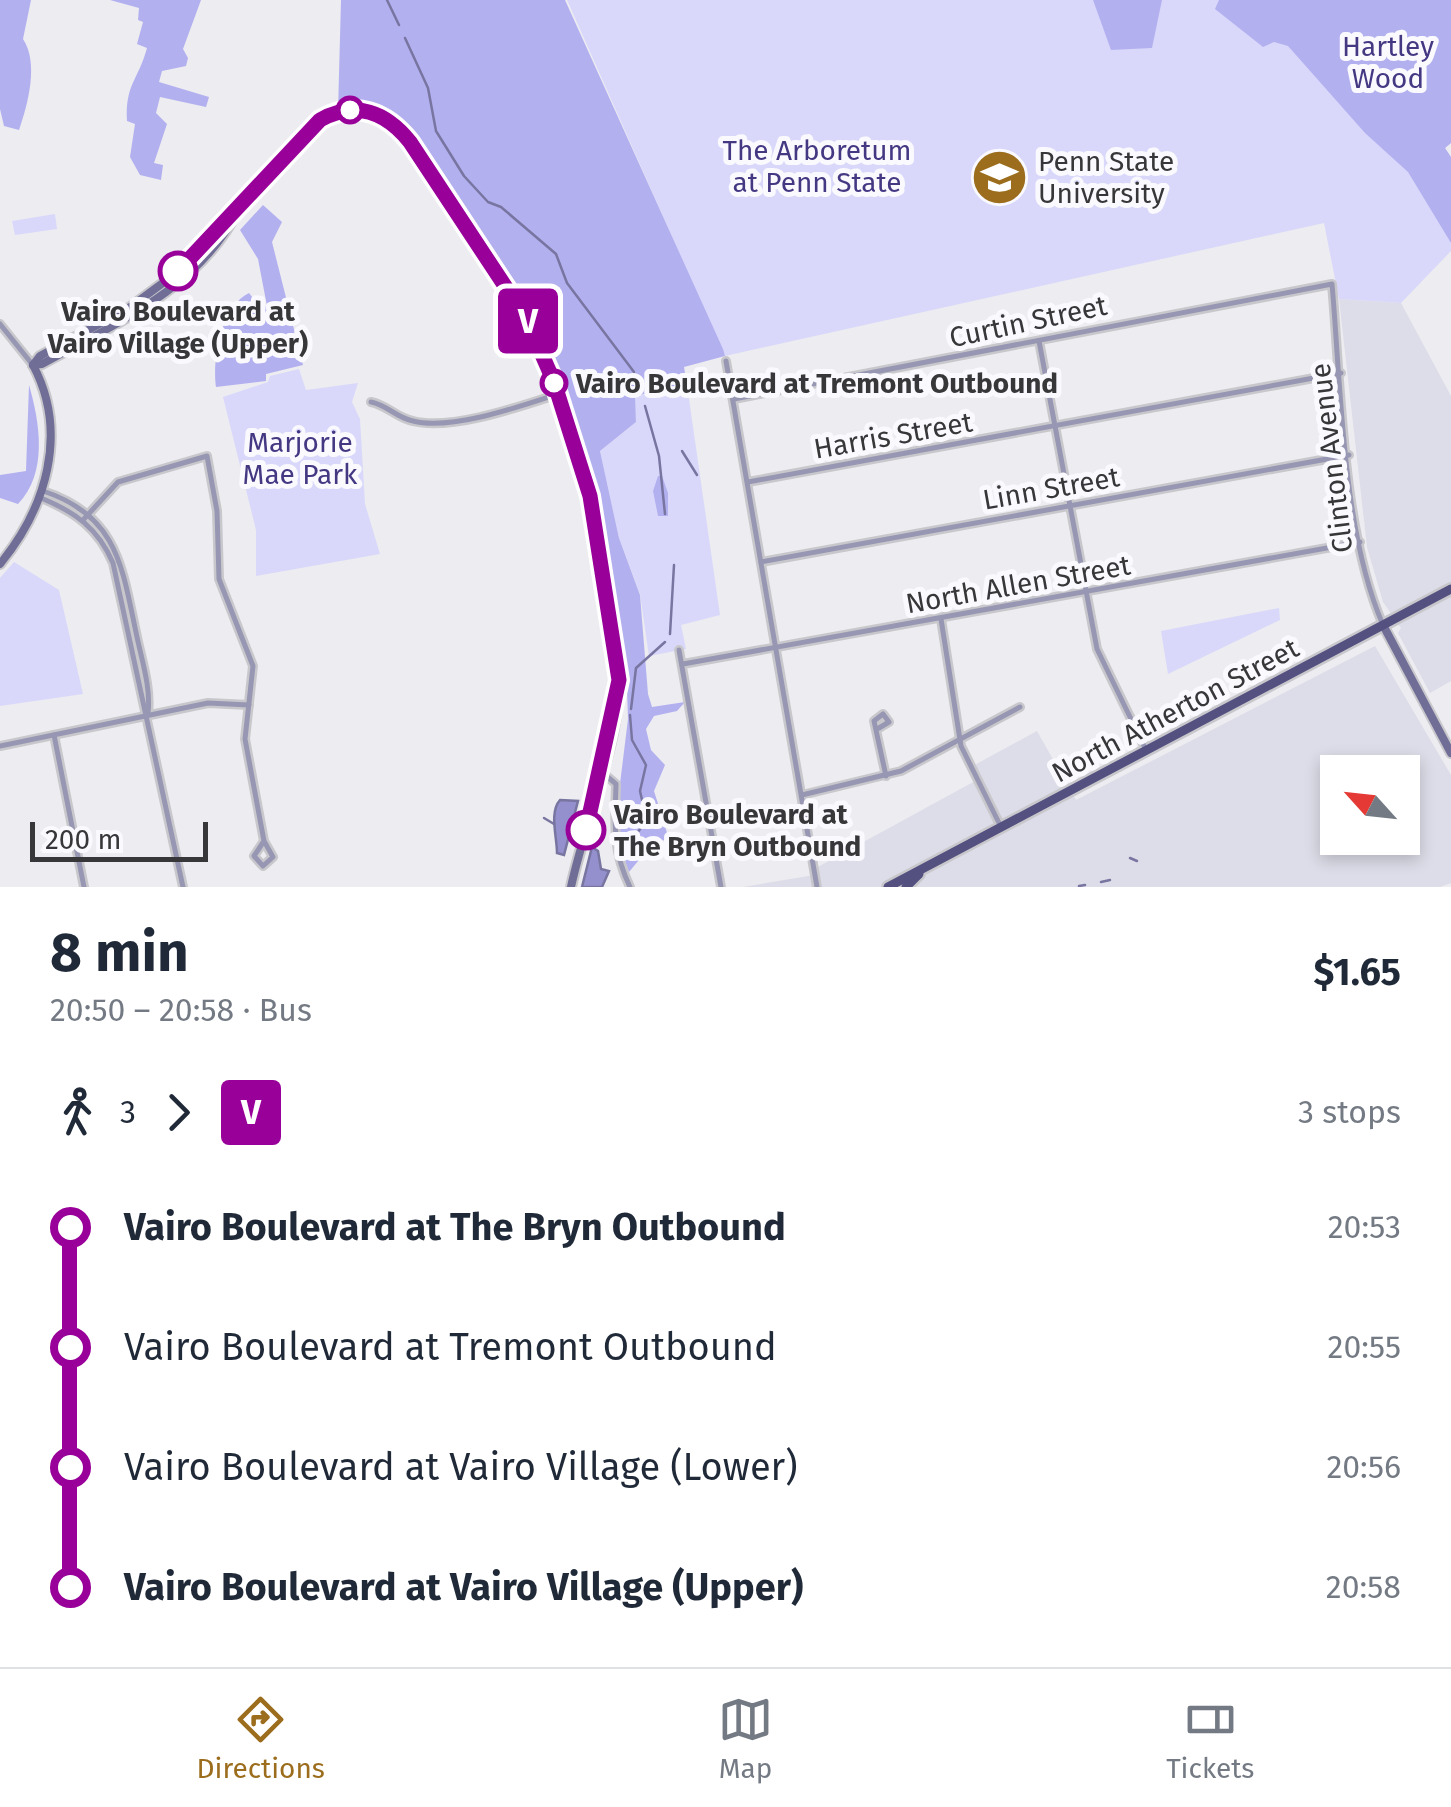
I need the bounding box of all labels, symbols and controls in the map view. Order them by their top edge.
park label: Hartley Wood [1342,30,1434,95]
unlabelled marker [337,97,363,123]
park label: The Arboretum at Penn State [722,134,912,199]
place label: Penn State University [1038,145,1174,210]
school or university icon: Penn State University [969,147,1029,207]
marker: Vairo Boulevard at Vairo Village (Upper) [159,252,197,290]
line badge: V [496,288,560,354]
street label: Curtin Street [946,289,1111,354]
place label: Vairo Boulevard at Vairo Village (Upper) [47,295,308,360]
text: V [518,300,538,342]
street label: Clinton Avenue [1303,361,1359,555]
place label: Vairo Boulevard at Tremont Outbound [575,367,1058,400]
marker: Vairo Boulevard at Tremont Outbound [541,370,567,396]
street label: Harris Street [811,405,976,466]
park label: Marjorie Mae Park [243,426,358,491]
street label: Linn Street [980,460,1123,517]
street label: North Allen Street [903,548,1134,621]
street label: North Atherton Street [1046,631,1305,789]
north arrow [1320,755,1420,855]
map controls [1320,755,1420,855]
place label: Vairo Boulevard at The Bryn Outbound [613,798,861,863]
marker: Vairo Boulevard at The Bryn Outbound [567,811,605,849]
scale bar [30,817,208,861]
text: 200 m [45,823,122,856]
text: 8 min [50,920,189,986]
text: $1.65 [1314,949,1401,995]
text: 20:50 – 20:58 · Bus [50,991,312,1029]
icon: walk [50,1085,105,1140]
icon: forward [151,1085,206,1140]
text: V [241,1091,261,1133]
text: 3 [120,1093,136,1131]
text: 3 stops [1298,1093,1401,1131]
text: Vairo Boulevard at The Bryn Outbound [124,1204,786,1250]
text: 20:53 [1328,1208,1401,1246]
text: Vairo Boulevard at Tremont Outbound [124,1324,777,1370]
text: 20:55 [1328,1328,1401,1366]
text: Vairo Boulevard at Vairo Village (Lower) [124,1444,798,1490]
text: 20:56 [1326,1448,1401,1486]
text: Vairo Boulevard at Vairo Village (Upper) [124,1564,803,1610]
text: 20:58 [1326,1568,1401,1606]
tab: Directions [197,1692,325,1785]
tab: Map [718,1692,773,1785]
tab: Tickets [1166,1692,1254,1785]

